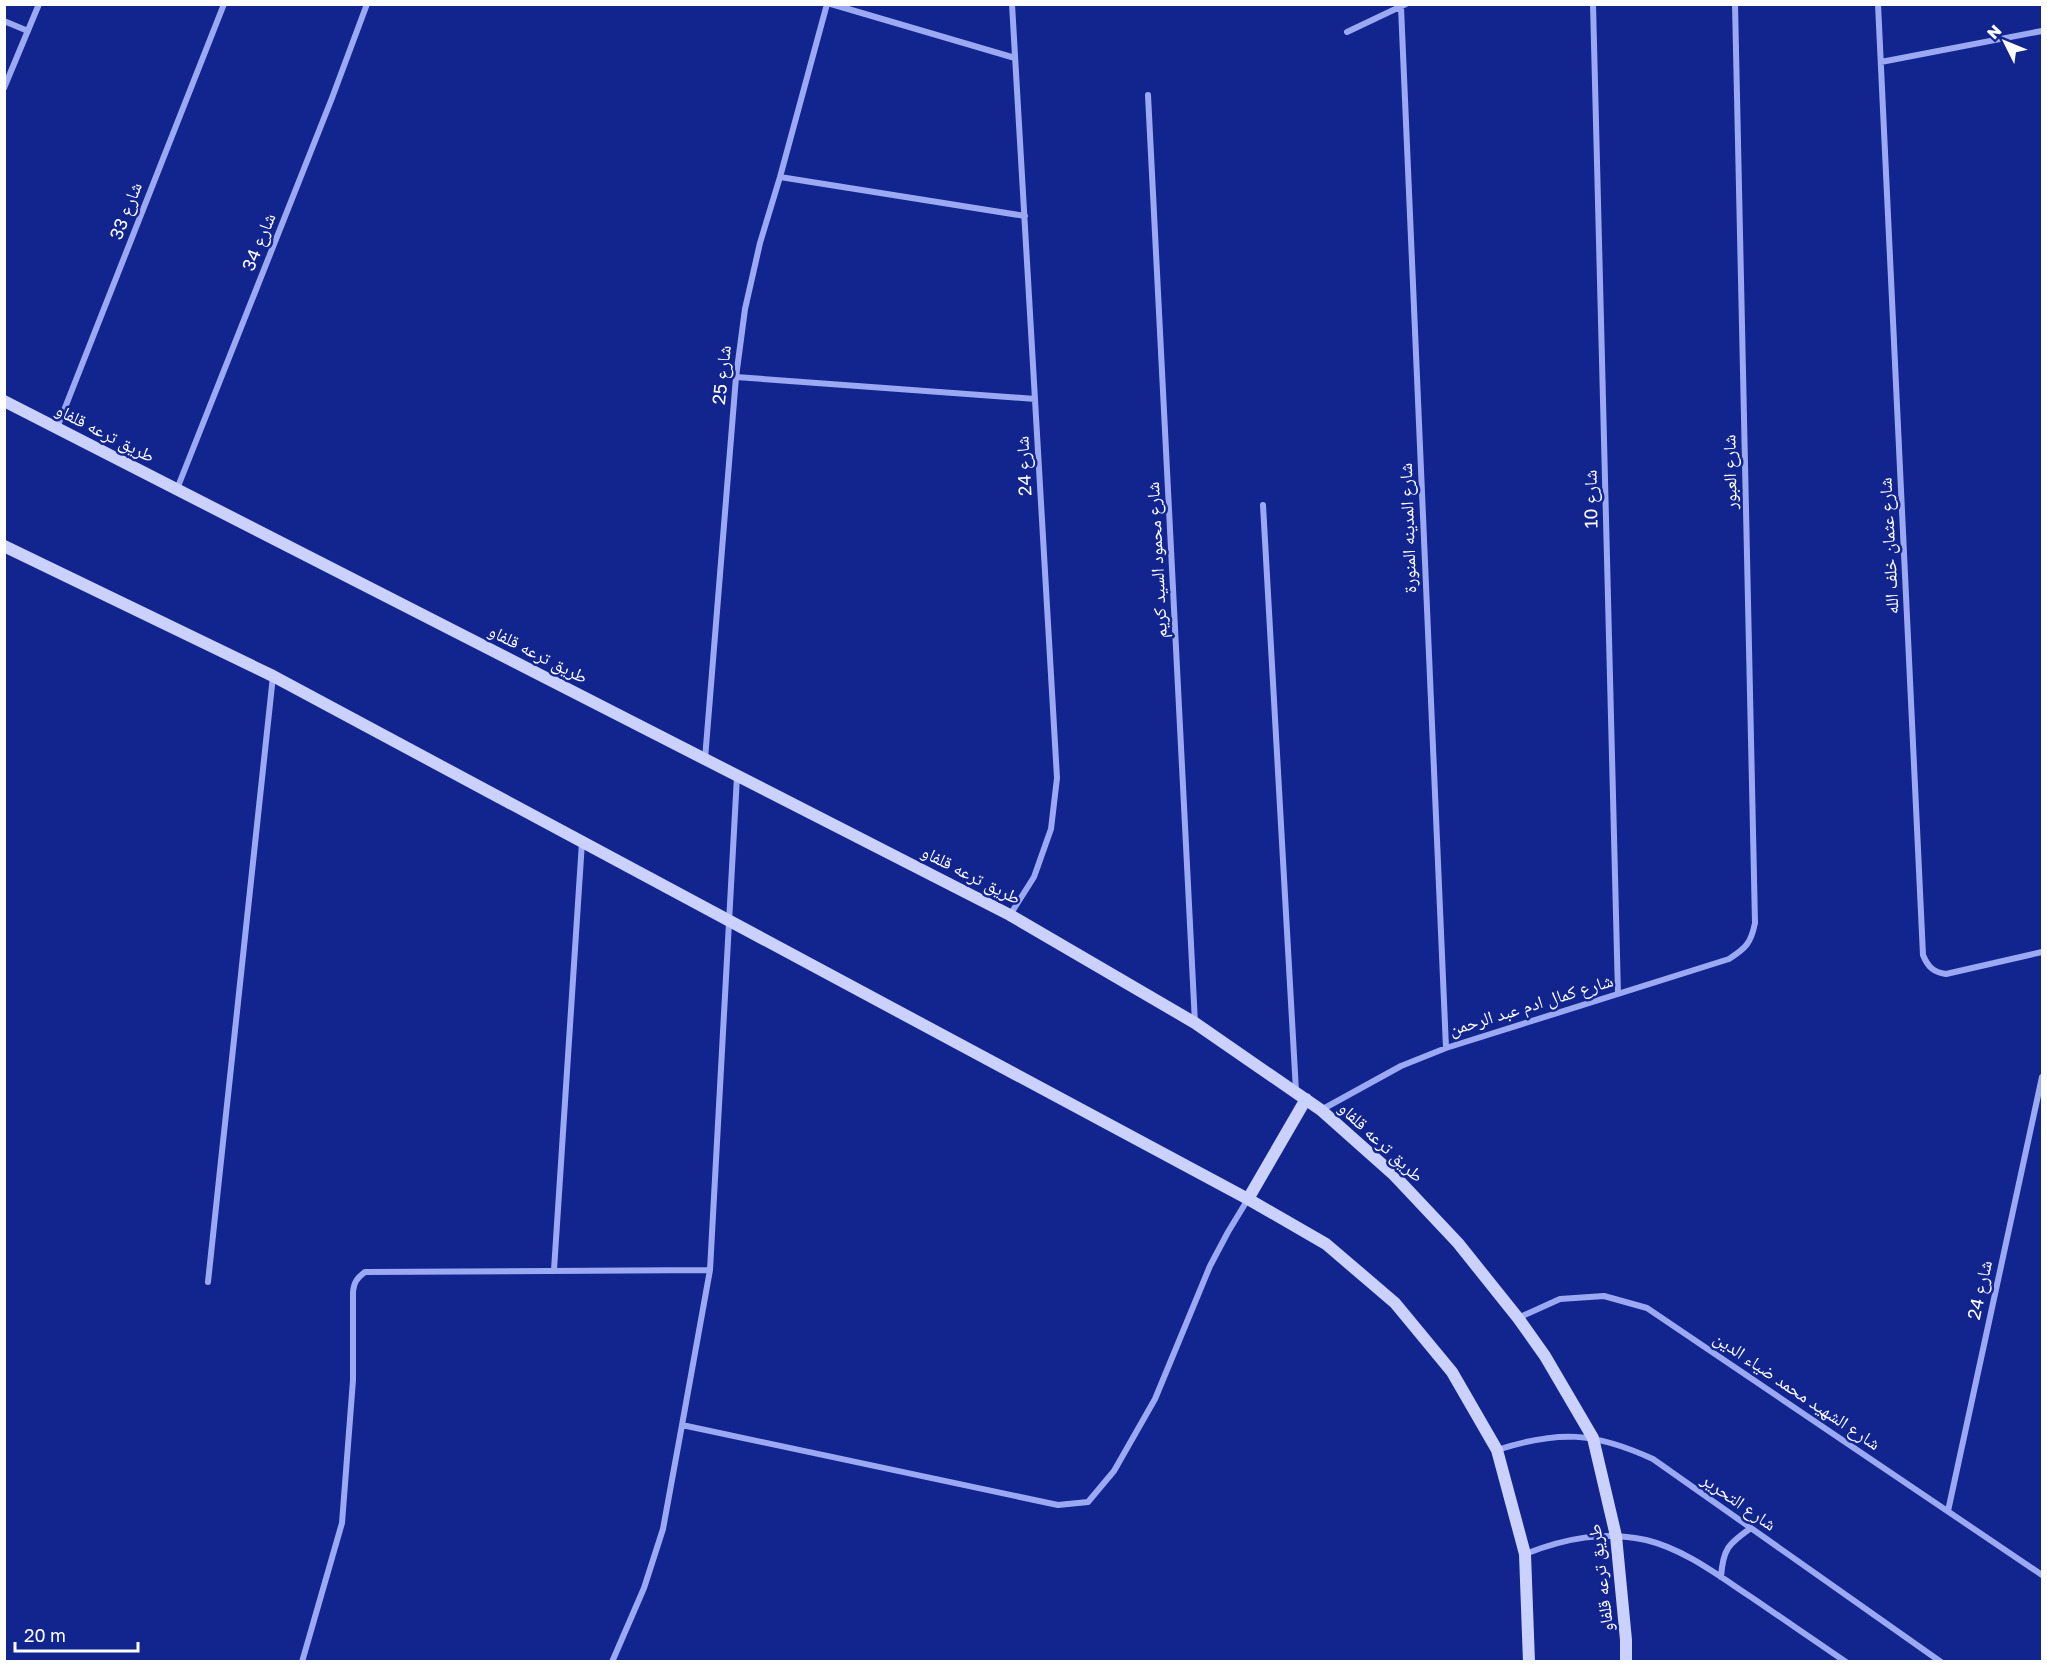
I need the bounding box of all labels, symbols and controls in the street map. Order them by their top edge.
north arrow [1975,12,2035,72]
text: N [1983,20,2005,43]
street label: شارع 33 [104,179,147,243]
street label: شارع 34 [237,210,280,274]
street label: شارع 25 [707,344,736,406]
street label: طريق ترعه قلفاو [52,398,159,467]
street label: شارع العبور [1717,434,1742,511]
street label: شارع 24 [1010,435,1037,497]
street label: شارع المدينه المنورة [1394,462,1421,594]
street label: شارع 10 [1578,470,1603,529]
street label: شارع عثمان خلف الله [1873,477,1904,615]
street label: شارع محمود السيد كريم [1141,481,1173,639]
street label: طريق ترعه قلفاو [485,619,592,688]
street label: طريق ترعه قلفاو [918,840,1025,909]
street label: شارع كمال ادم عبد الرحمن [1446,969,1616,1041]
street label: طريق ترعه قلفاو [1334,1096,1429,1187]
street label: شارع 24 [1962,1258,1997,1322]
street label: شارع الشهيد محمد ضياء الدين [1709,1326,1885,1455]
street label: شارع التحرير [1697,1467,1781,1536]
street label: طريق ترعه قلفاو [1582,1523,1619,1633]
scale bar [15,1615,138,1653]
text: 20 m [24,1624,66,1646]

